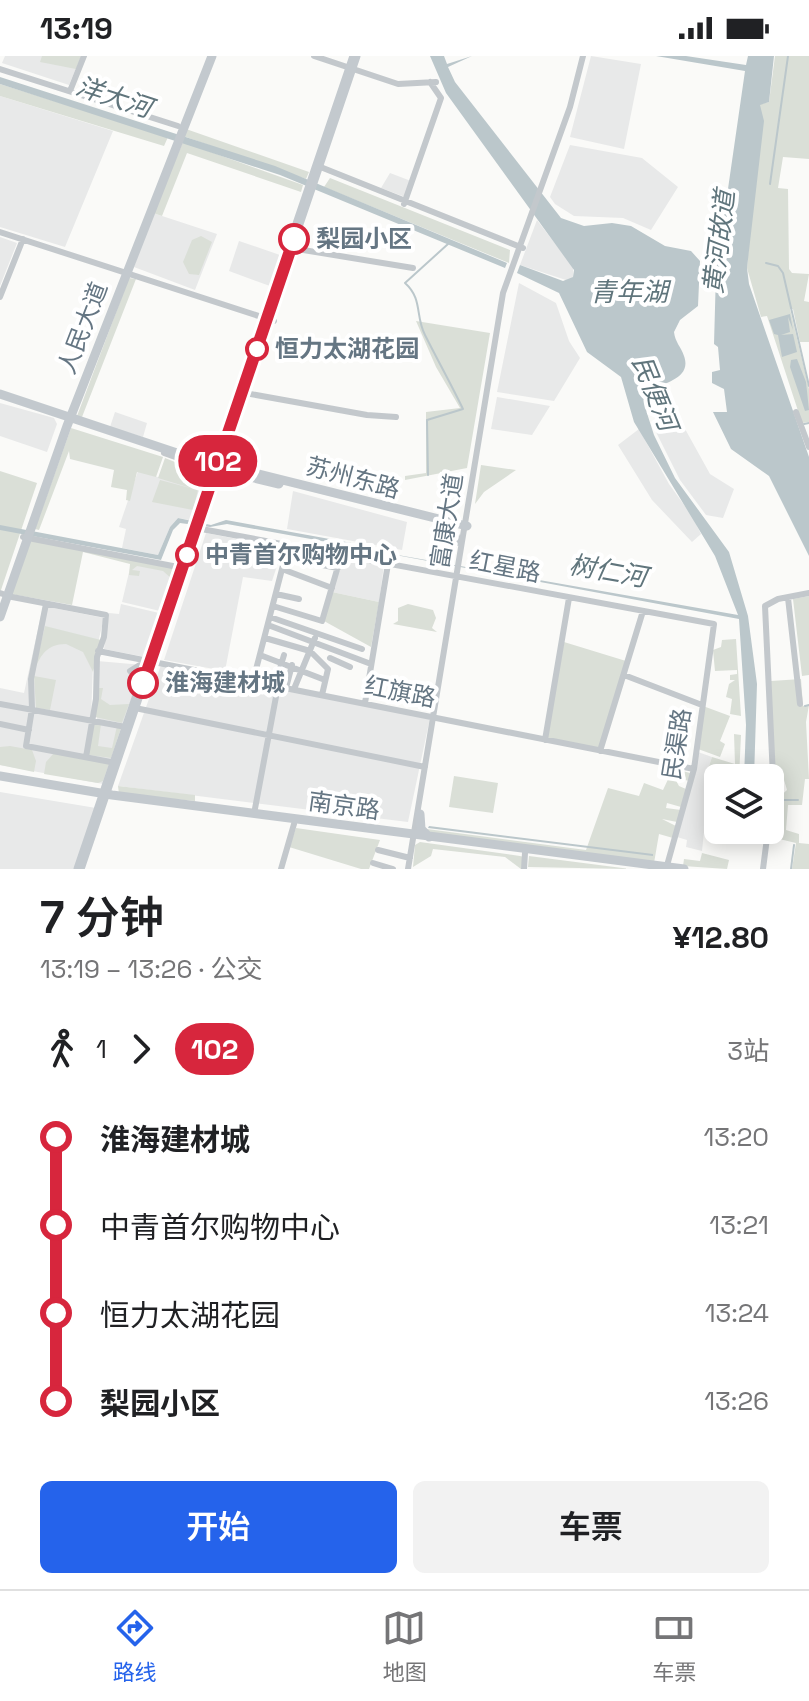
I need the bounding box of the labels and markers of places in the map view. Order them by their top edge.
place label: 梨园小区 [316,223,412,254]
marker: 梨园小区 [279,224,309,254]
place label: 恒力太湖花园 [275,333,419,364]
marker: 恒力太湖花园 [246,338,268,360]
place label: 中青首尔购物中心 [205,539,397,570]
marker: 中青首尔购物中心 [176,544,198,566]
place label: 淮海建材城 [165,667,285,698]
marker: 淮海建材城 [128,668,158,698]

